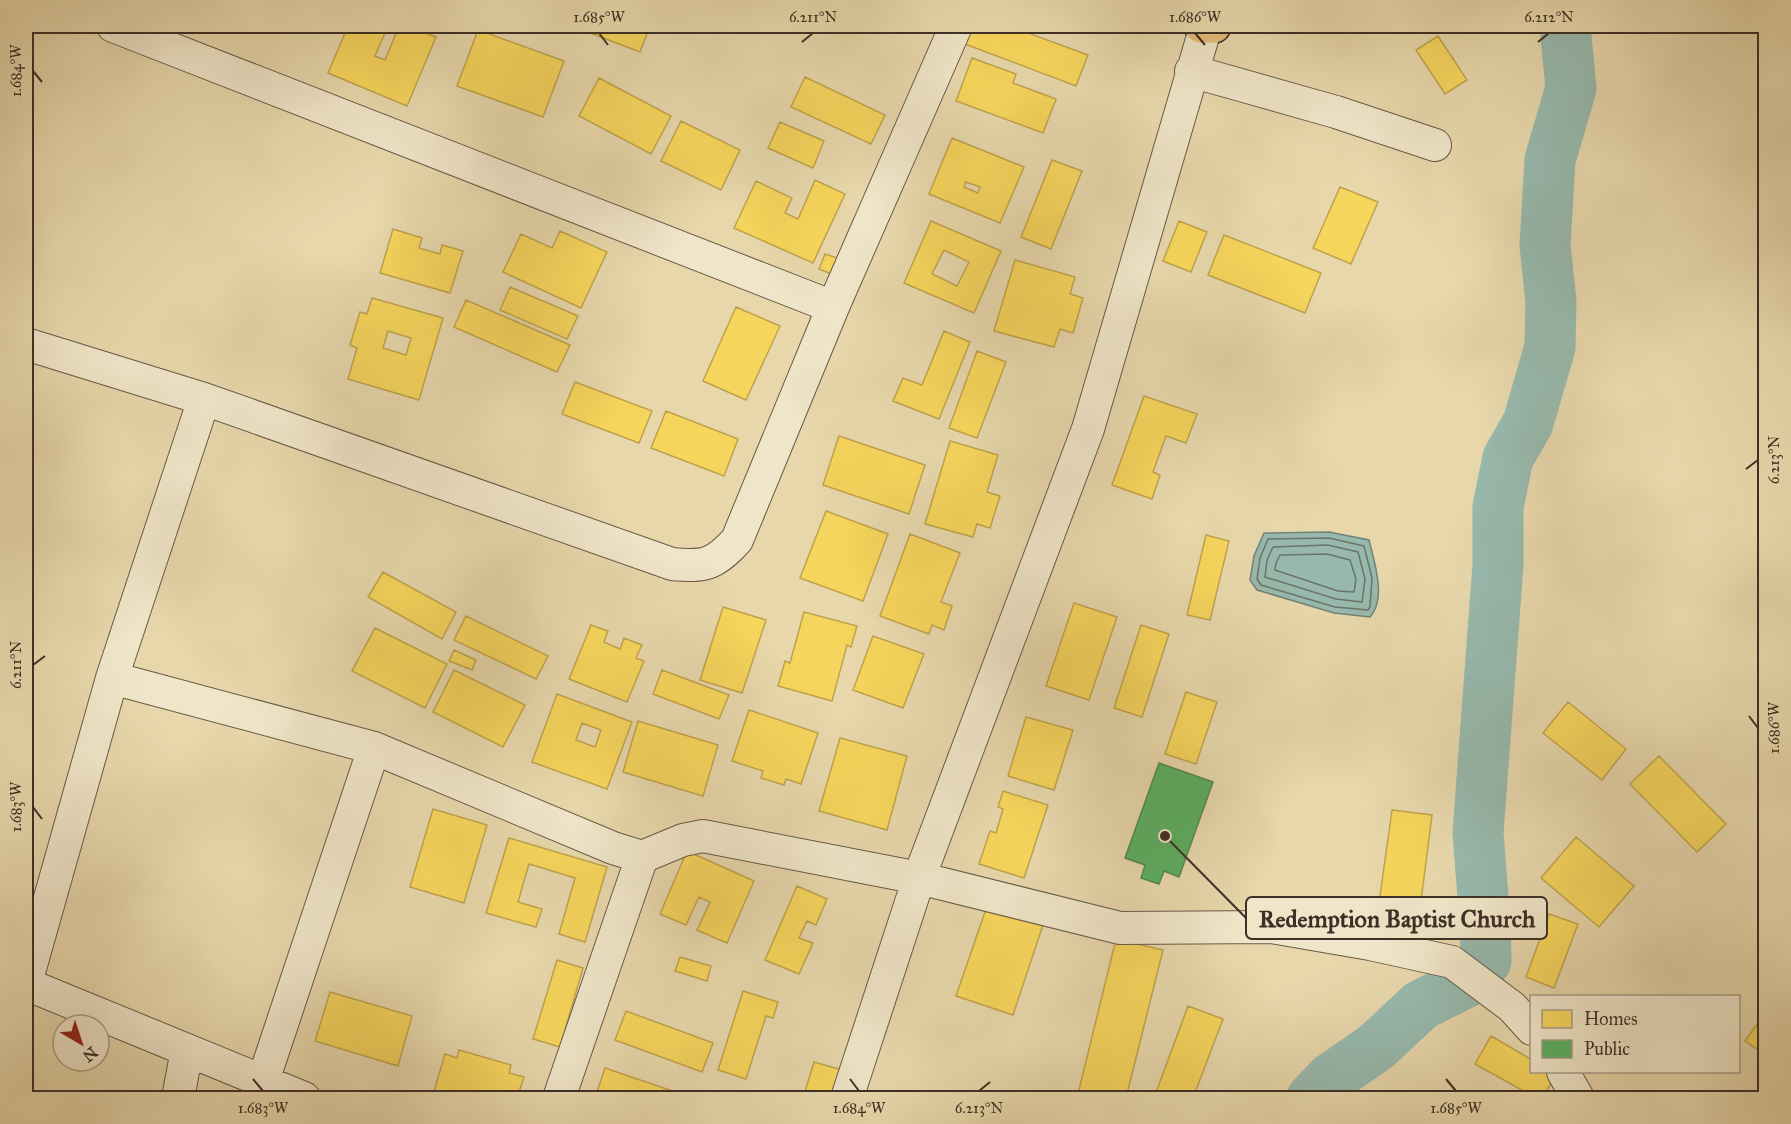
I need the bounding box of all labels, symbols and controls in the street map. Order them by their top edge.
text: 1.685°W [573,8,625,26]
text: 6.211°N [789,8,837,26]
text: 1.686°W [1169,8,1222,26]
text: 6.212°N [1524,8,1574,26]
text: 1.684°W [7,44,25,97]
text: 6.213°N [1765,436,1783,484]
text: 6.211°N [7,641,25,689]
text: 1.686°W [1765,701,1783,754]
text: 1.683°W [7,781,25,832]
callout: Redemption Baptist Church [1246,897,1547,939]
text: Redemption Baptist Church [1259,904,1536,934]
legend [1530,995,1740,1073]
text: Homes [1584,1008,1638,1030]
north arrow [51,1013,111,1073]
text: Public [1584,1038,1630,1060]
text: N [79,1043,101,1066]
text: 1.683°W [238,1099,289,1117]
text: 1.684°W [833,1099,886,1117]
text: 6.213°N [955,1099,1003,1117]
text: 1.685°W [1430,1099,1482,1117]

